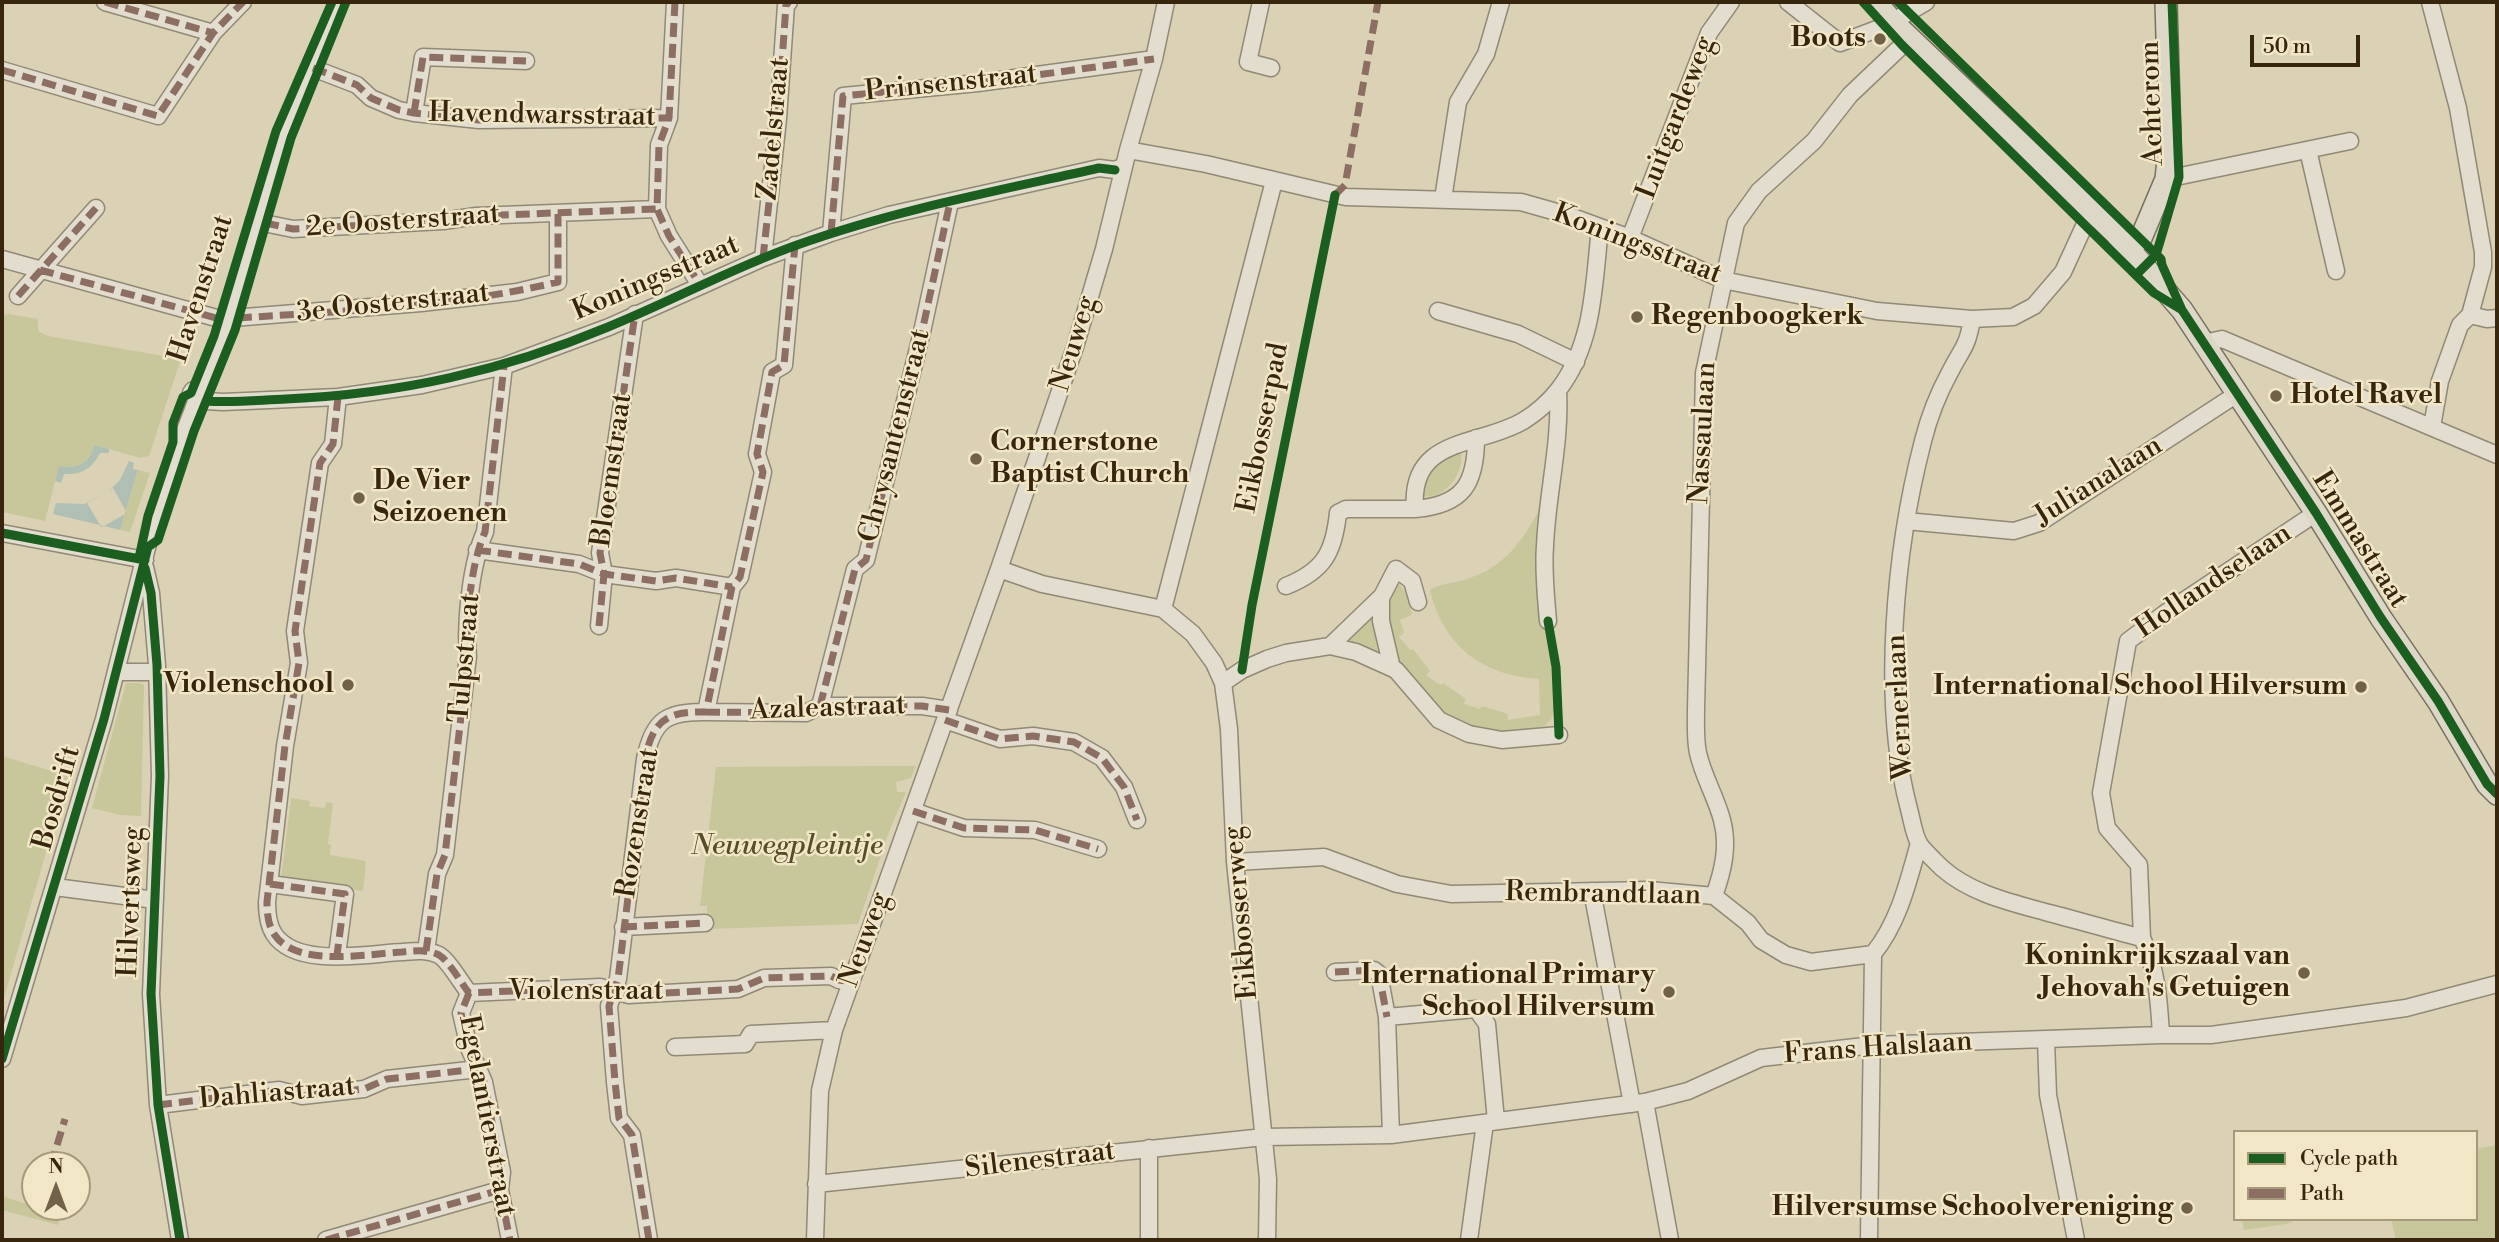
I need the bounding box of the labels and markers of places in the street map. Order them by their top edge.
place label: Boots [1790,22,1866,56]
marker: Boots [1872,31,1888,47]
place label: Regenboogkerk [1651,300,1864,334]
marker: Regenboogkerk [1629,309,1645,325]
place label: Hotel Ravel [2290,379,2442,413]
marker: Hotel Ravel [2268,388,2284,404]
place label: Cornerstone Baptist Church [990,426,1189,492]
marker: Cornerstone Baptist Church [968,451,984,467]
place label: De Vier Seizoenen [373,465,507,531]
marker: De Vier Seizoenen [351,490,367,506]
place label: Violenschool [164,668,334,702]
place label: International School Hilversum [1933,670,2347,704]
marker: Violenschool [340,677,356,693]
marker: International School Hilversum [2353,679,2369,695]
place label: Koninkrijkszaal van Jehovah's Getuigen [2025,940,2290,1006]
place label: International Primary School Hilversum [1361,959,1655,1025]
marker: Koninkrijkszaal van Jehovah's Getuigen [2296,965,2312,981]
marker: International Primary School Hilversum [1661,984,1677,1000]
place label: Hilversumse Schoolvereniging [1772,1191,2173,1225]
marker: Hilversumse Schoolvereniging [2179,1200,2195,1216]

